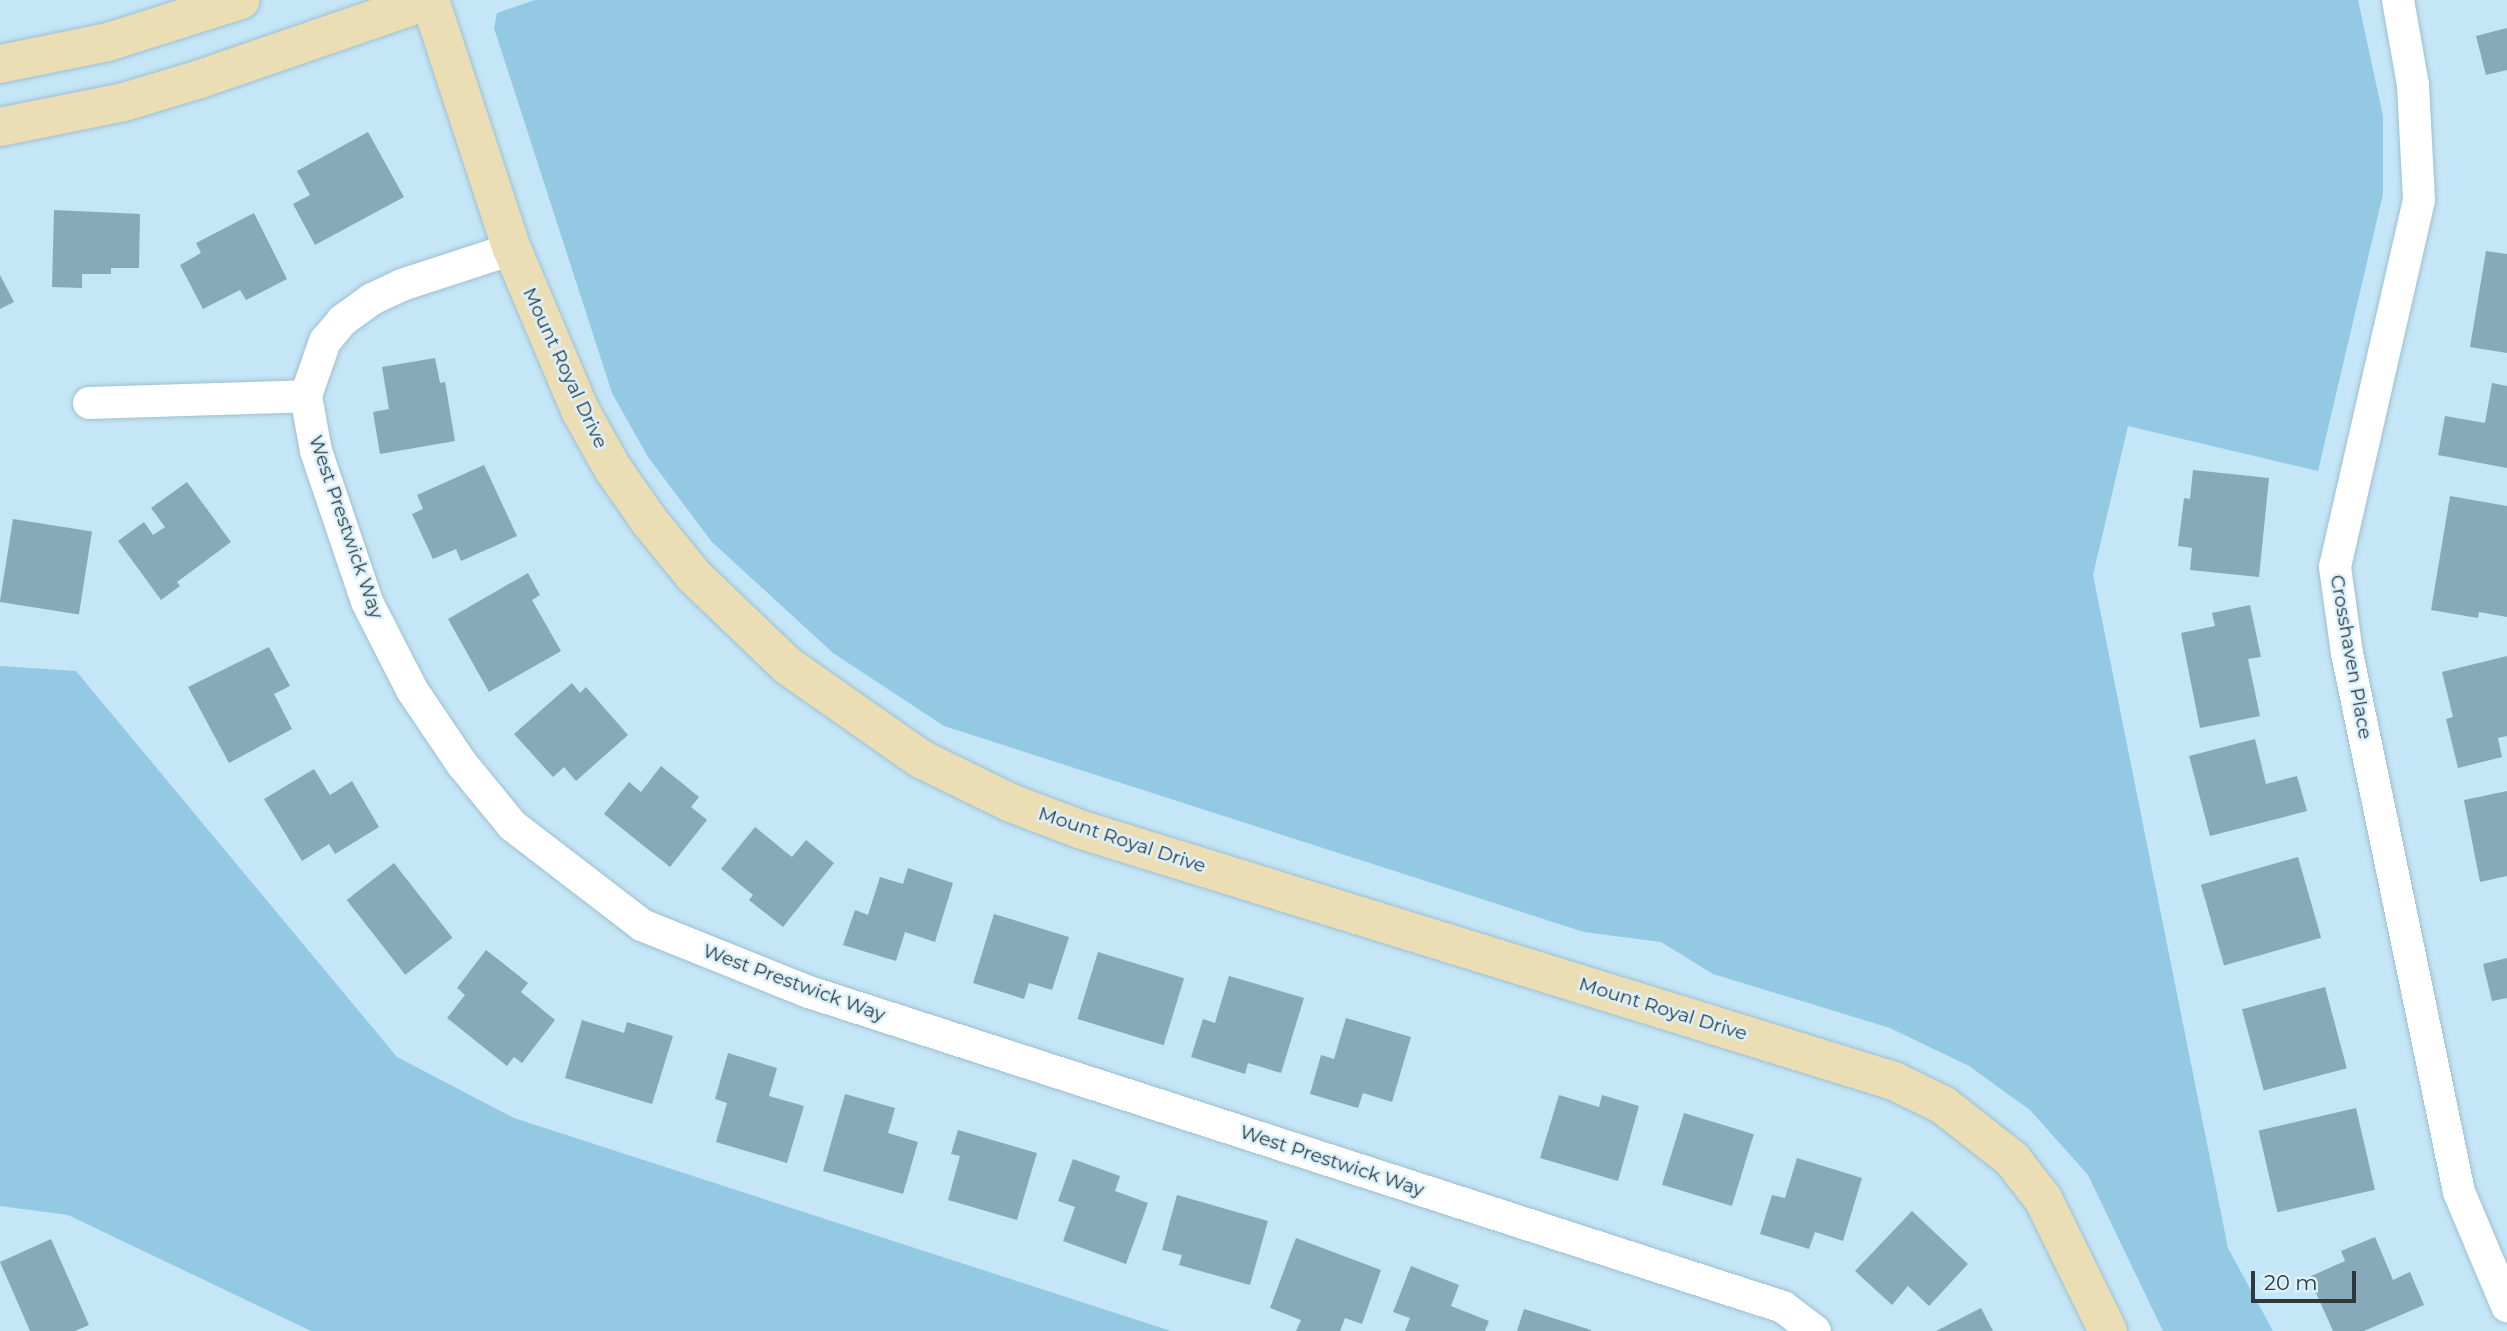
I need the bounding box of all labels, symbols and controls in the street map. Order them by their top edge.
street label: Mount Royal Drive [518,284,612,452]
street label: West Prestwick Way [304,432,388,622]
street label: Crosshaven Place [2325,573,2377,741]
street label: Mount Royal Drive [1035,802,1209,878]
street label: West Prestwick Way [700,939,888,1027]
street label: Mount Royal Drive [1576,973,1750,1045]
street label: West Prestwick Way [1237,1120,1427,1202]
scale bar [2255,1258,2360,1302]
text: 20 m [2264,1270,2318,1295]

